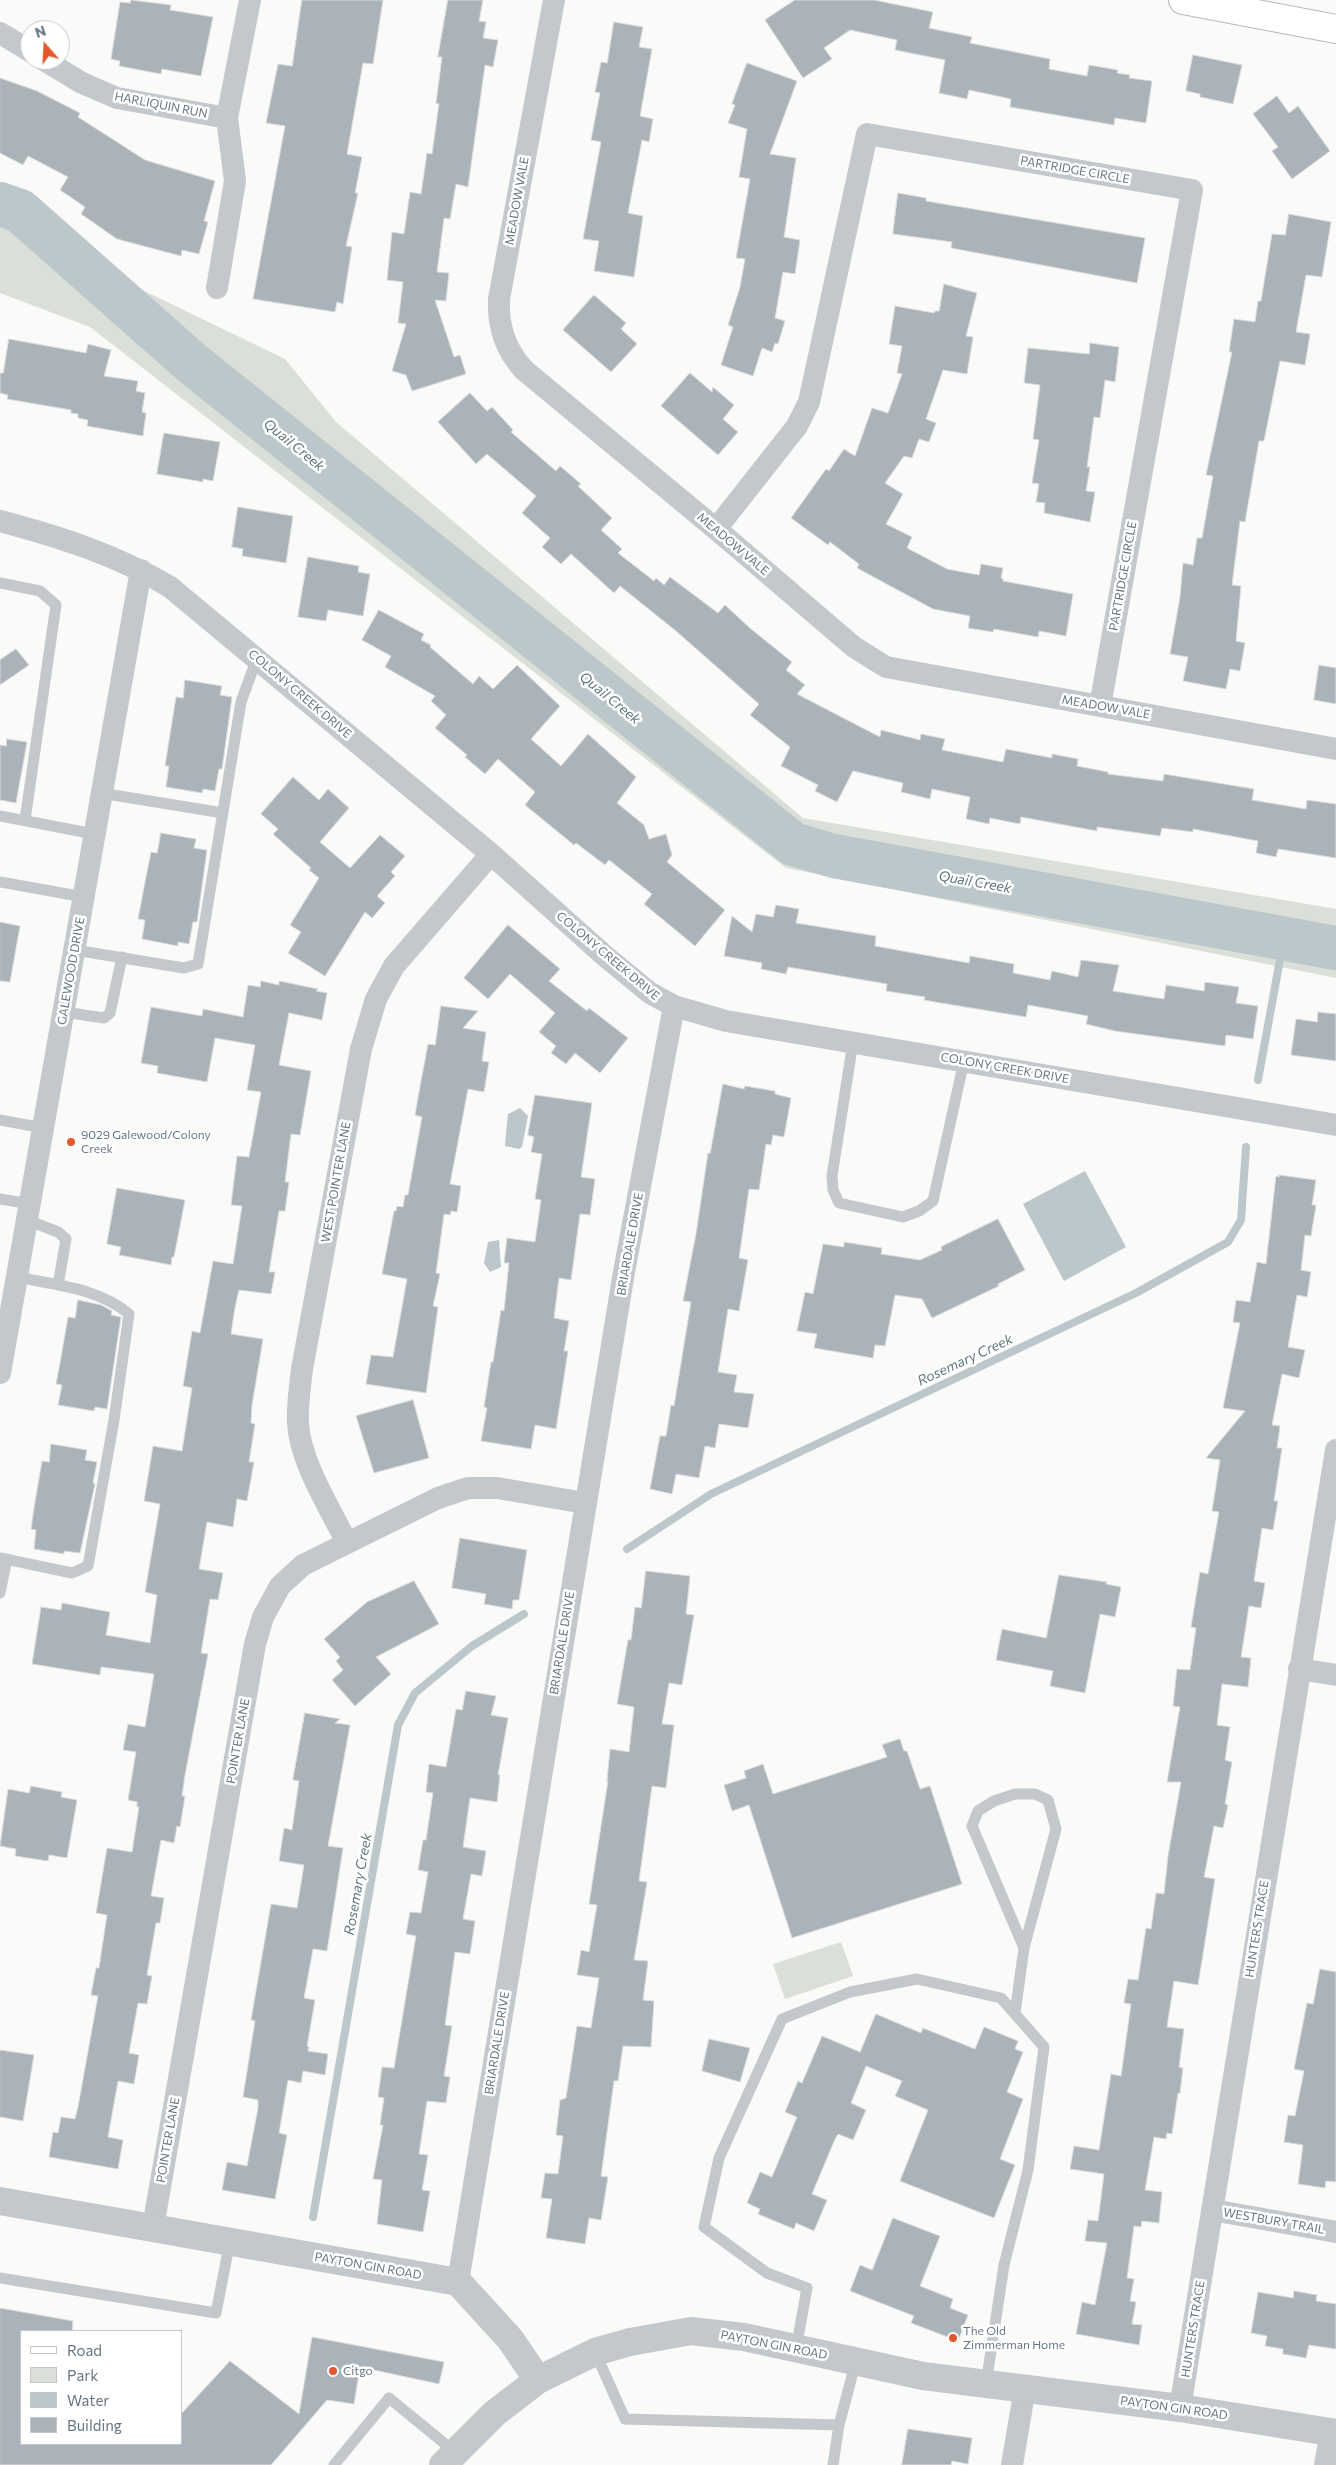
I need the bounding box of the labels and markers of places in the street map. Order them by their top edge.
place label: 9029 Galewood/Colony Creek [81,1128,211,1156]
marker: 9029 Galewood/Colony Creek [65,1136,77,1148]
place label: The Old Zimmerman Home [963,2324,1065,2352]
marker: The Old Zimmerman Home [947,2332,959,2344]
place label: Citgo [343,2364,373,2378]
marker: Citgo [327,2365,339,2377]

